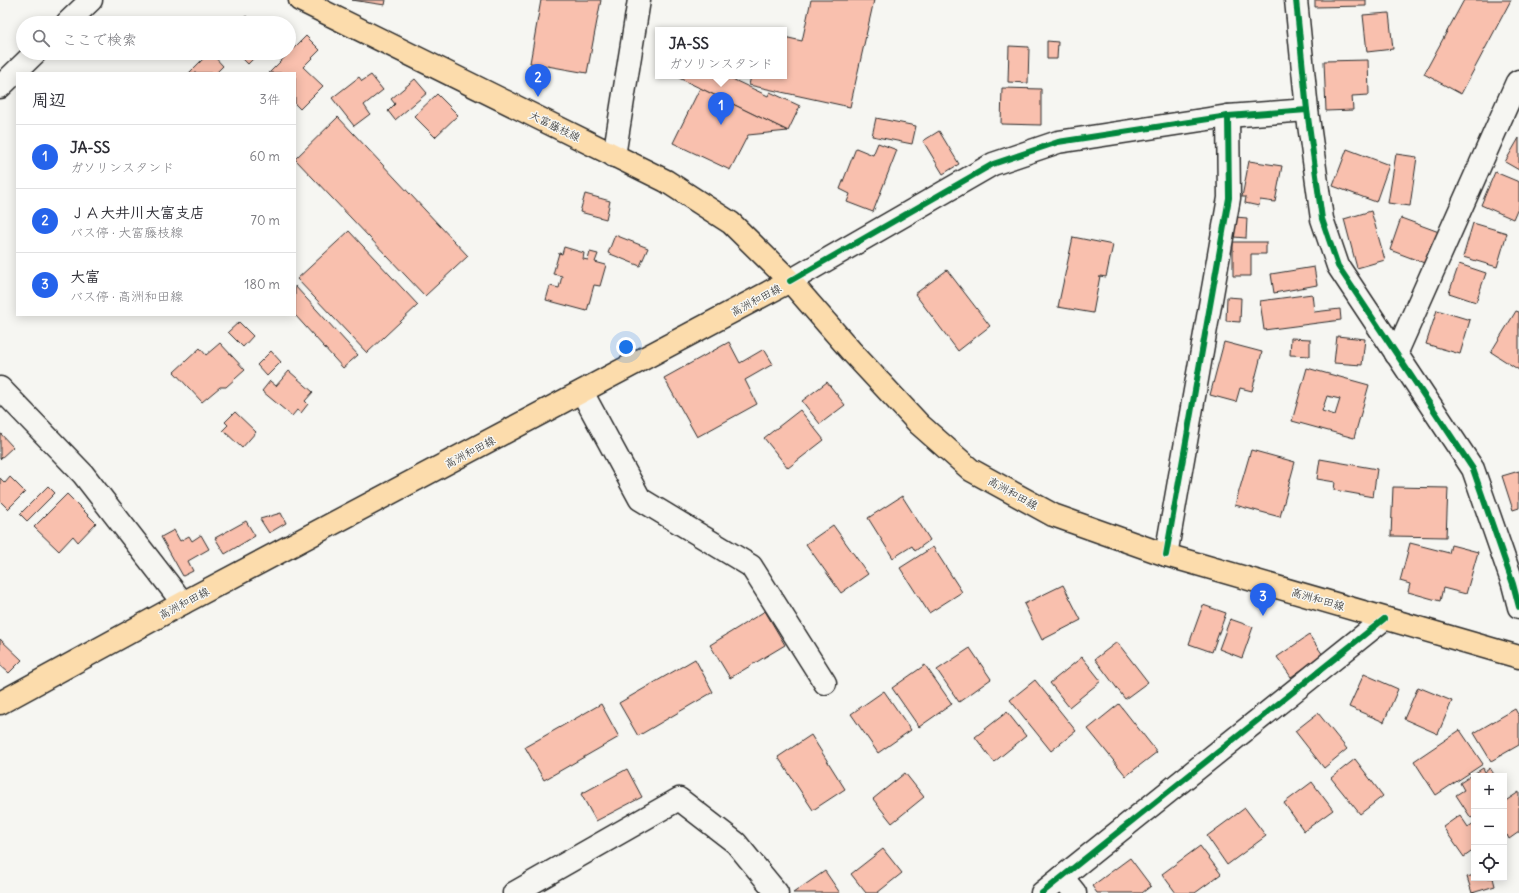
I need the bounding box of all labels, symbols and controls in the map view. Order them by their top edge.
search box [16,16,296,60]
icon: search [30,27,52,49]
popup [655,27,787,79]
text: ここで検索 [62,30,137,49]
text: JA-SS [669,34,709,53]
text: ガソリンスタンド [669,55,773,72]
pin: 2 [525,64,551,97]
text: 周辺 [32,89,66,111]
text: 3件 [260,91,280,108]
pin: 1 [708,92,734,125]
street label: 大富藤枝線 [527,108,583,144]
text: JA-SS [70,138,110,157]
text: 1 [42,148,48,165]
text: 60 m [249,148,280,165]
text: ガソリンスタンド [70,159,174,176]
text: ＪＡ大井川大富支店 [70,203,205,222]
text: 2 [41,212,49,229]
text: 70 m [251,212,280,229]
text: バス停 · 大富藤枝線 [70,224,183,241]
text: 大富 [70,267,100,286]
text: 3 [41,276,49,293]
text: 180 m [244,276,280,293]
street label: 高洲和田線 [728,281,784,319]
text: バス停 · 高洲和田線 [70,288,183,305]
your location [616,337,636,357]
street label: 高洲和田線 [442,433,498,471]
street label: 高洲和田線 [986,474,1040,512]
pin: 3 [1250,583,1276,616]
street label: 高洲和田線 [156,584,212,622]
street label: 高洲和田線 [1290,585,1346,613]
map controls [1471,773,1507,881]
button: + [1471,773,1507,809]
button: − [1471,809,1507,845]
button: locate [1471,845,1507,881]

